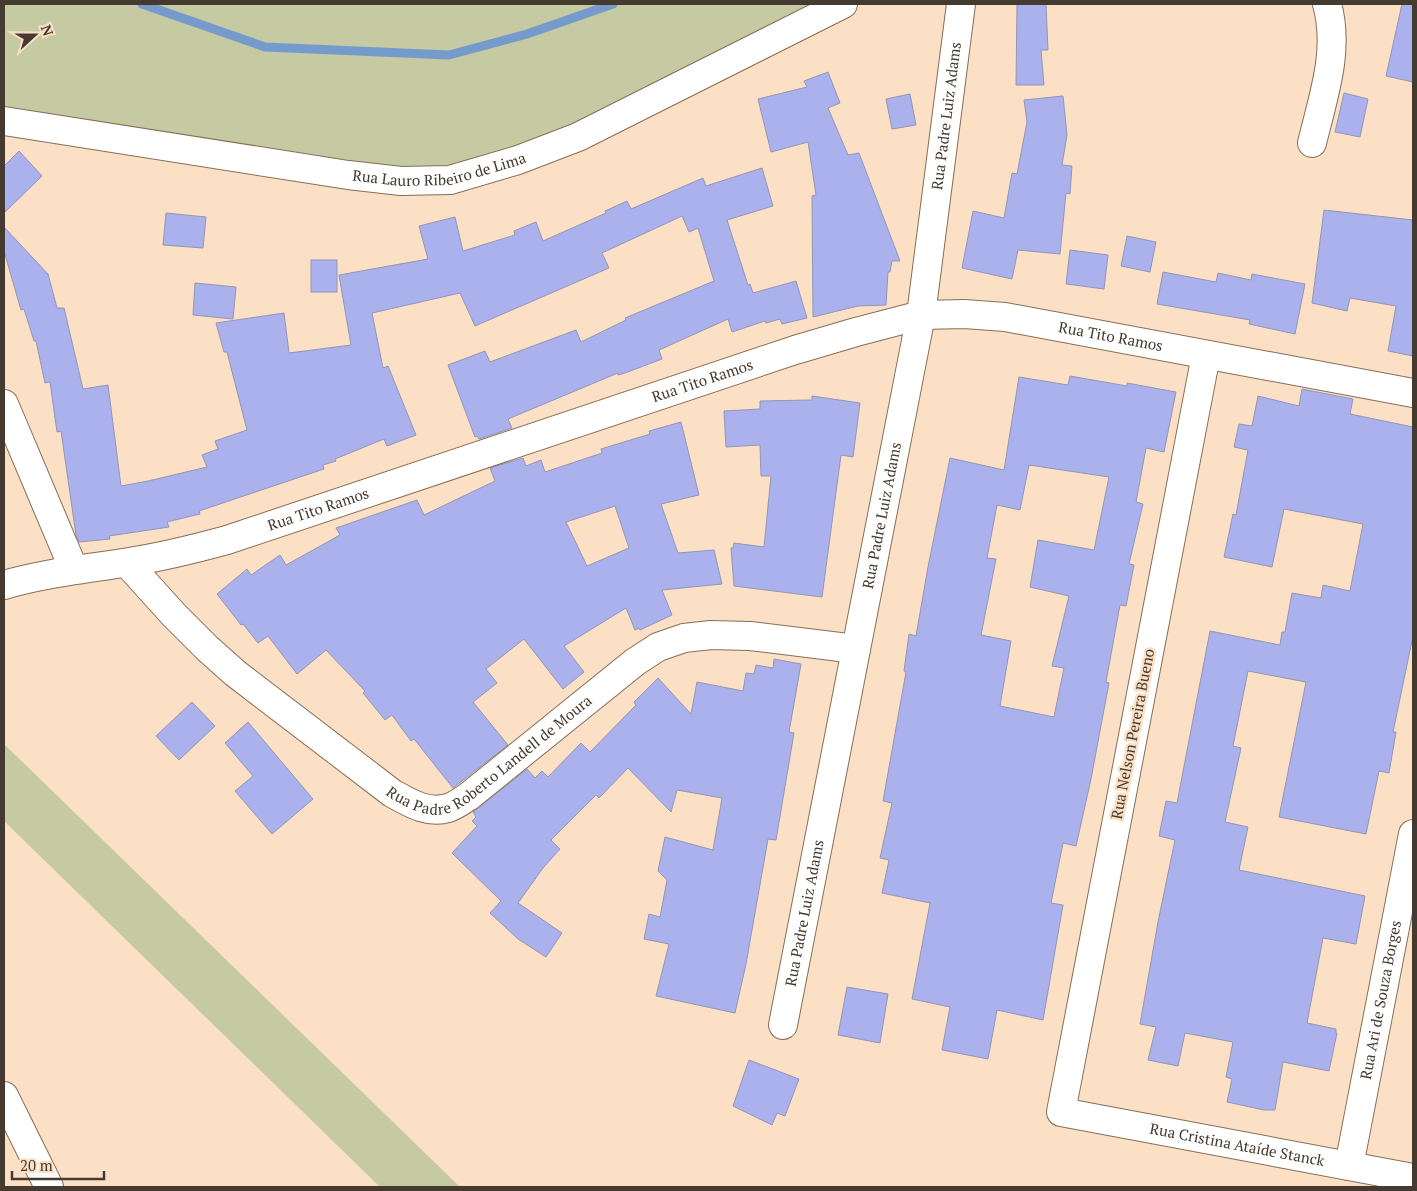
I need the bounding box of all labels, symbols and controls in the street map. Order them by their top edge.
north arrow [10,10,60,60]
text: N [37,22,59,39]
street label: Rua Padre Luiz Adams [926,41,965,191]
street label: Rua Lauro Ribeiro de Lima [352,147,529,190]
street label: Rua Tito Ramos [1057,316,1165,355]
street label: Rua Tito Ramos [649,354,755,406]
street label: Rua Padre Luiz Adams [857,440,905,590]
street label: Rua Tito Ramos [265,482,371,535]
street label: Rua Nelson Pereira Bueno [1106,647,1158,821]
street label: Rua Padre Roberto Landell de Moura [383,690,596,819]
street label: Rua Padre Luiz Adams [780,838,828,988]
street label: Rua Ari de Souza Borges [1355,919,1405,1081]
street label: Rua Cristina Ataíde Stanck [1148,1118,1327,1170]
scale bar [12,1148,105,1180]
text: 20 m [20,1155,53,1175]

